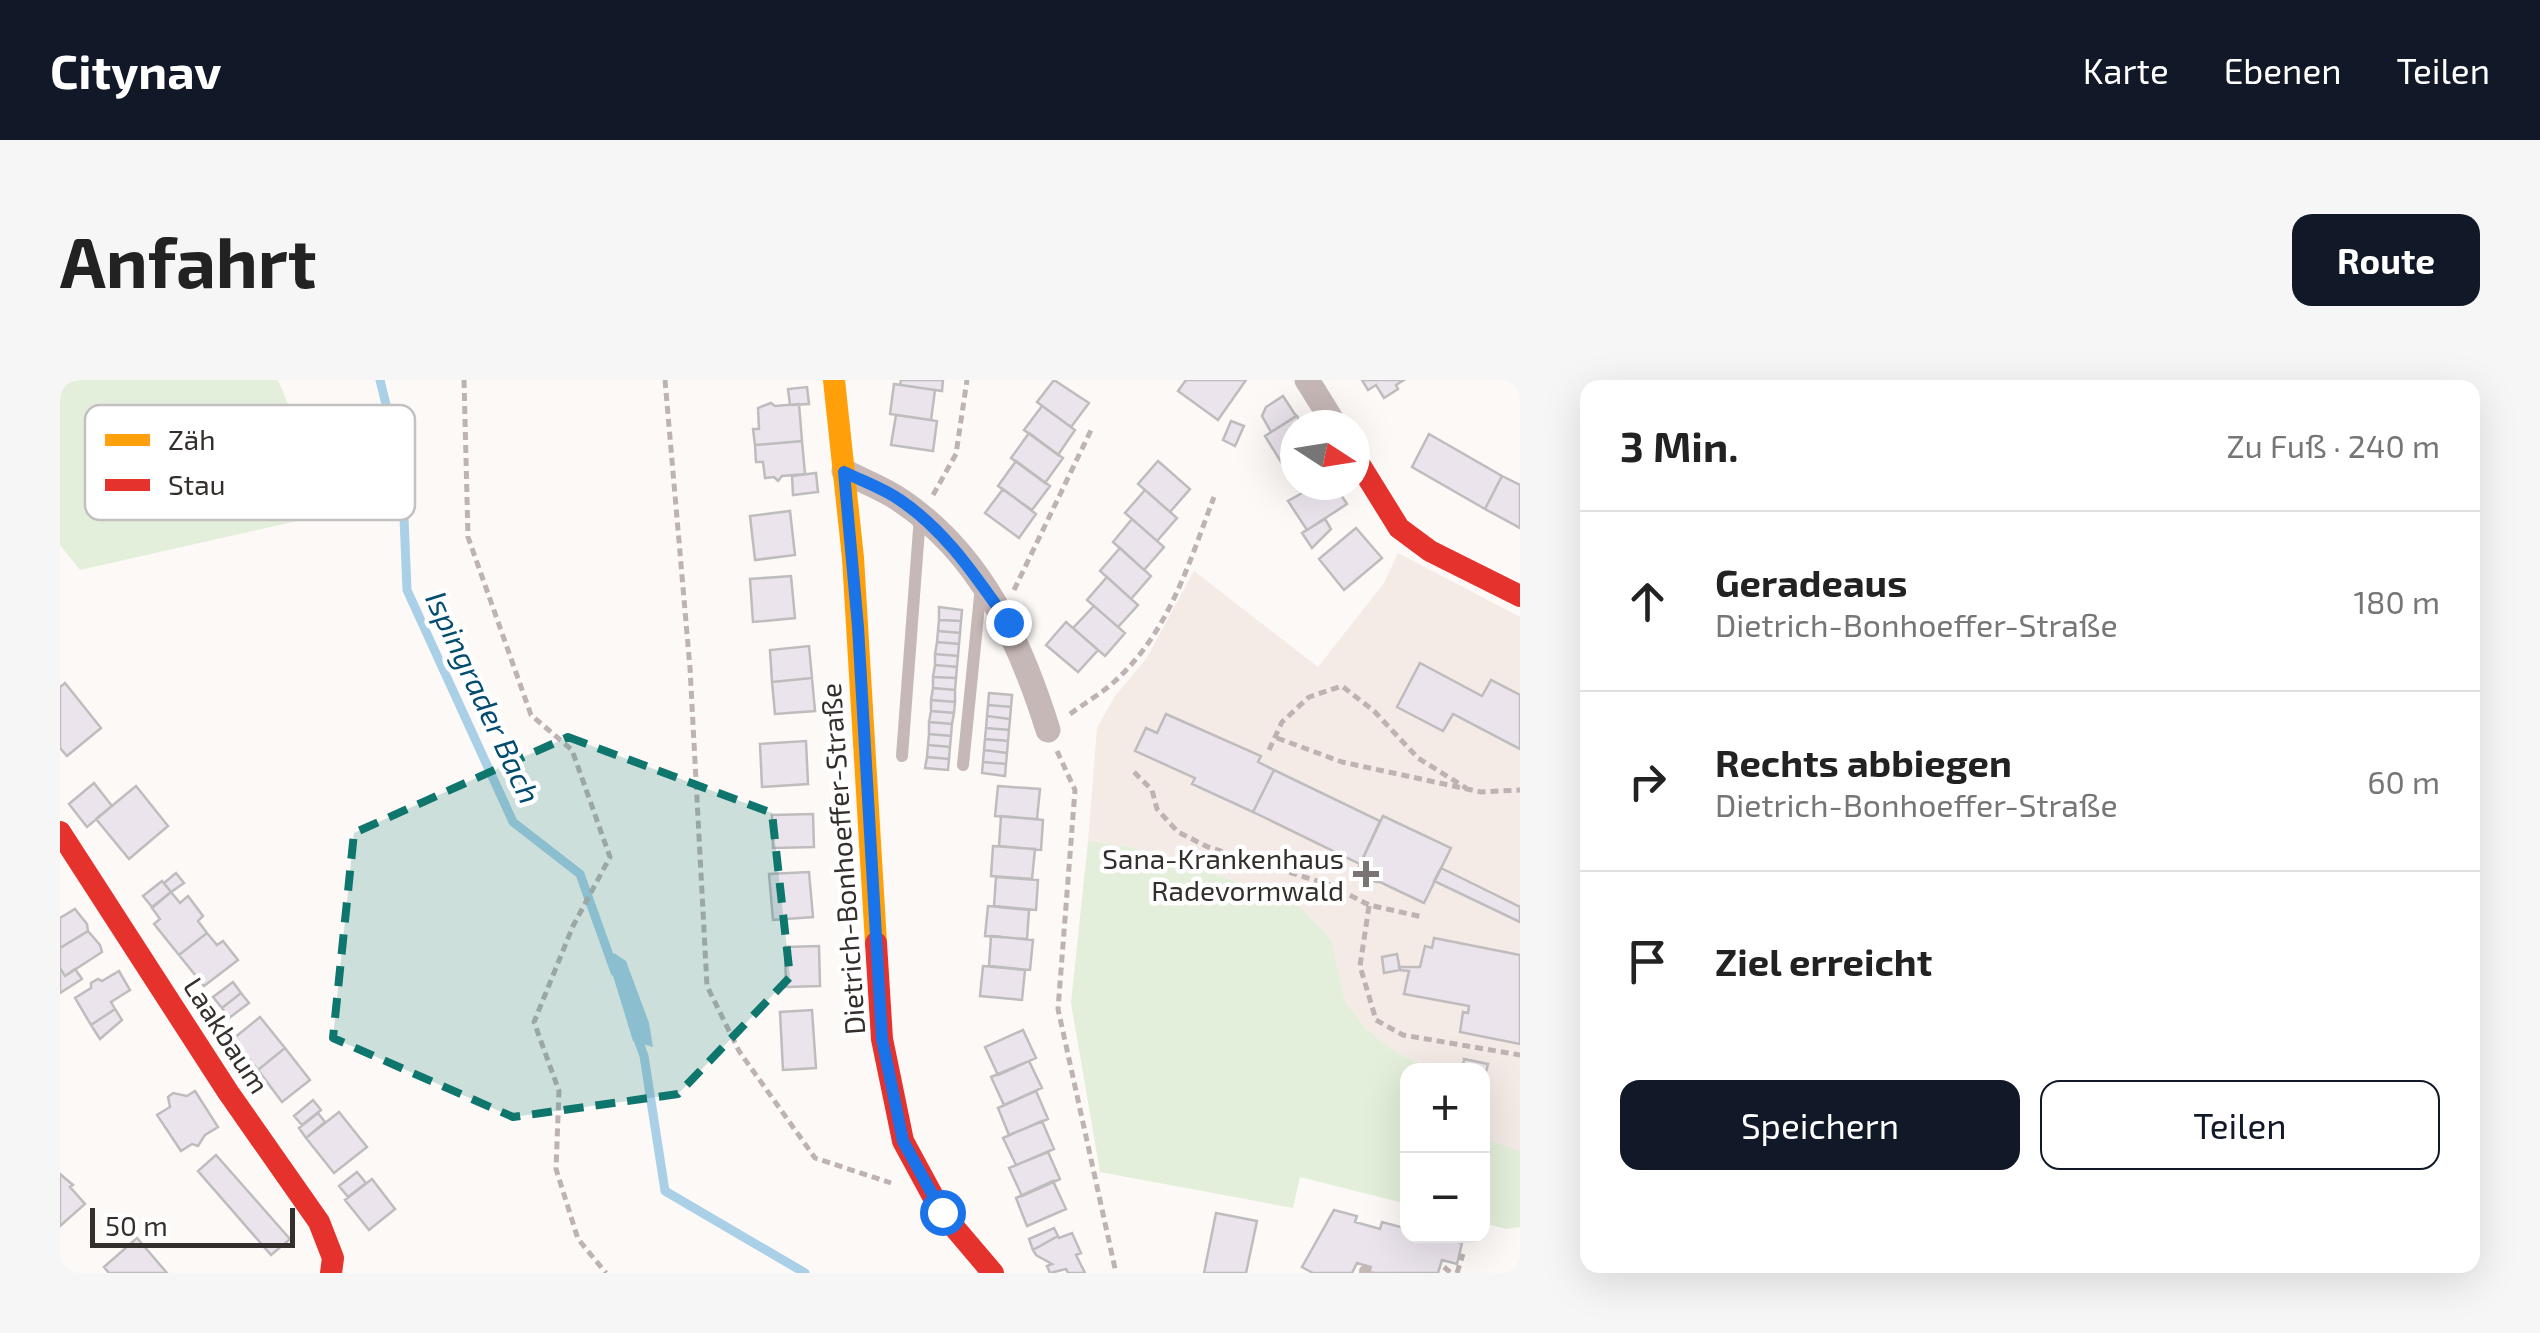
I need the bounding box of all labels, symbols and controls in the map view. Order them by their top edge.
text: Citynav [50,41,222,99]
text: Karte [2083,49,2169,91]
text: Ebenen [2224,49,2342,91]
text: Teilen [2397,49,2490,91]
button: Route [2292,214,2480,306]
text: Anfahrt [60,218,316,302]
legend [85,405,415,520]
north arrow [1280,410,1370,500]
text: 3 Min. [1620,420,1738,470]
text: Zäh [168,422,216,456]
text: Zu Fuß · 240 m [2226,426,2440,464]
text: Stau [168,467,226,501]
text: Geradeaus [1715,559,1907,605]
icon: ahead [1620,574,1675,629]
text: 180 m [2353,582,2440,620]
water label: Ispingrader Bach [419,585,549,809]
route end [986,600,1032,646]
text: Dietrich-Bonhoeffer-Straße [1715,605,2118,643]
street label: Dietrich-Bonhoeffer-Straße [813,682,871,1036]
text: Rechts abbiegen [1715,739,2012,785]
icon: right [1620,754,1675,809]
text: 60 m [2367,762,2440,800]
text: Dietrich-Bonhoeffer-Straße [1715,785,2118,823]
place label: Sana-Krankenhaus Radevormwald [1102,841,1344,907]
marker: Sana-Krankenhaus Radevormwald [1353,861,1379,887]
icon: arrive [1620,934,1675,989]
text: Ziel erreicht [1715,938,1932,984]
street label: Laakbaum [177,971,277,1099]
map controls [1400,1063,1490,1243]
button: + [1400,1063,1490,1153]
button: Speichern [1620,1080,2020,1170]
button: Teilen [2040,1080,2440,1170]
button: − [1400,1153,1490,1243]
route start [920,1190,966,1236]
scale bar [90,1203,295,1248]
text: 50 m [105,1208,168,1242]

